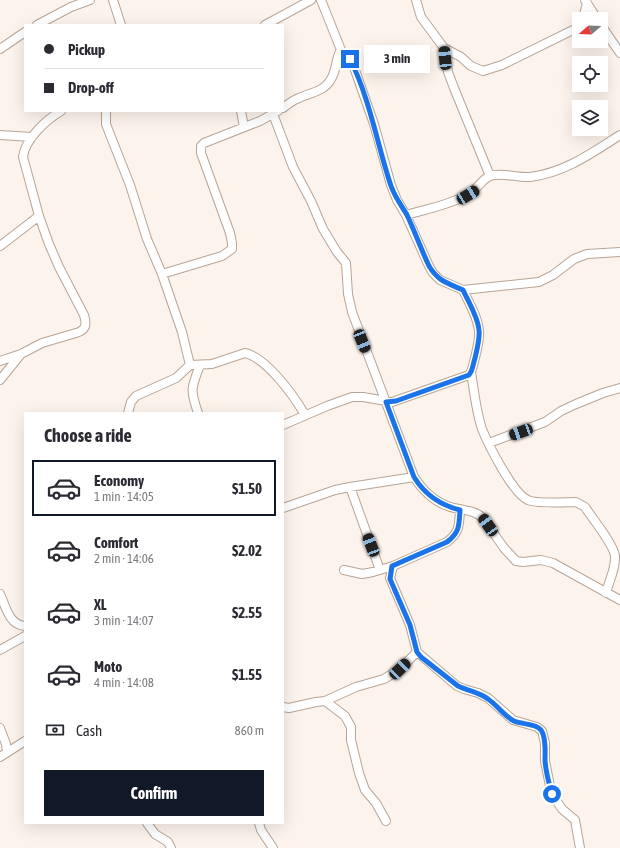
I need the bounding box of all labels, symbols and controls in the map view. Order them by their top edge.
north arrow [572,12,608,48]
map controls [572,12,608,136]
text: Pickup [68,41,105,58]
callout: 3 min [364,45,430,73]
car [438,46,452,70]
route end [341,50,359,68]
text: 3 min [384,51,410,66]
button: locate [572,56,608,92]
text: Drop-off [68,79,114,96]
button: layers [572,100,608,136]
car [455,184,481,206]
car [352,328,372,354]
car [508,422,534,442]
text: Choose a ride [44,425,132,446]
icon: car [46,470,82,506]
text: Economy [94,472,144,489]
text: $1.50 [232,480,262,497]
text: 1 min · 14:05 [94,489,154,504]
car [476,512,500,538]
icon: car [46,532,82,568]
car [361,532,381,558]
text: Comfort [94,534,138,551]
text: $2.02 [232,542,262,559]
text: 2 min · 14:06 [94,551,154,566]
icon: car [46,594,82,630]
text: XL [94,596,107,613]
text: $2.55 [232,604,262,621]
text: 3 min · 14:07 [94,613,154,628]
icon: car [46,656,82,692]
car [387,656,413,682]
text: Moto [94,658,122,675]
text: $1.55 [232,666,262,683]
text: 4 min · 14:08 [94,675,154,690]
icon: cash [44,719,66,741]
text: Cash [76,722,102,739]
text: 860 m [235,723,264,738]
button: Confirm [44,770,264,816]
route start [543,785,561,803]

